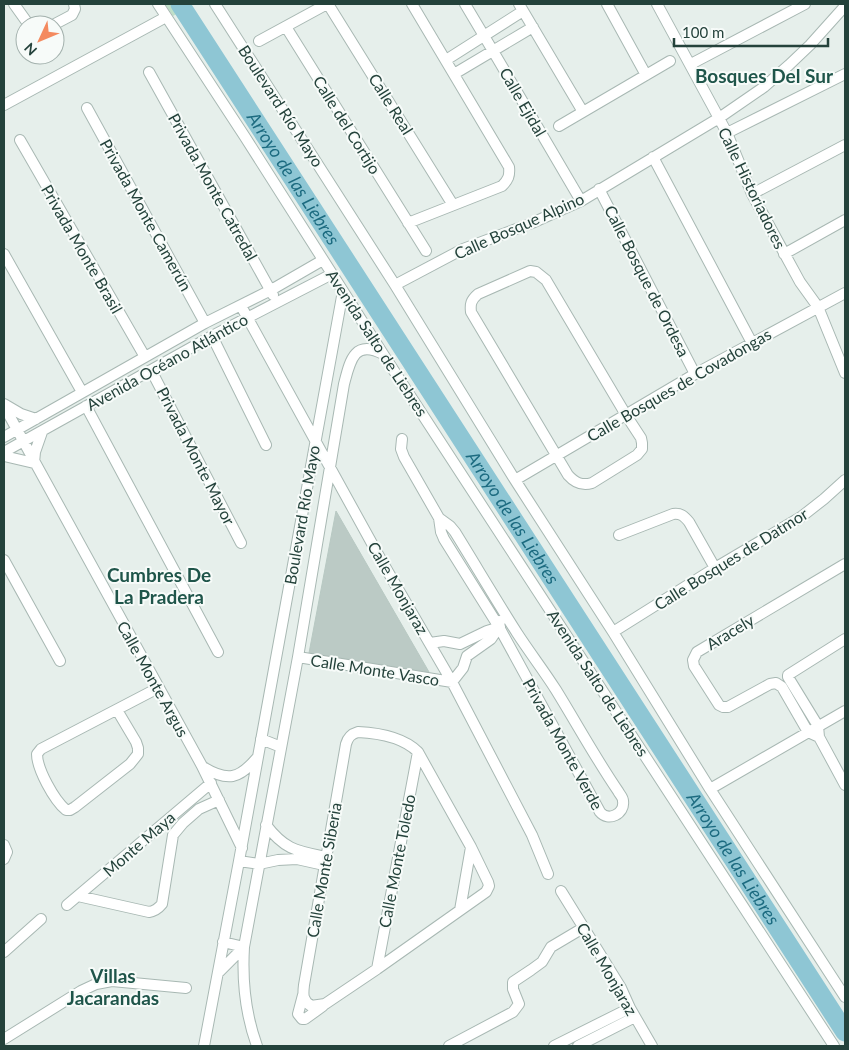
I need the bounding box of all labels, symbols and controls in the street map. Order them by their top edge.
north arrow [15,15,65,65]
scale bar [674,15,828,47]
text: 100 m [682,23,724,41]
text: N [20,40,40,59]
street label: Boulevard Río Mayo [235,41,328,170]
street label: Calle Ejidal [496,64,551,140]
district label: Bosques Del Sur [695,64,834,87]
street label: Calle Real [365,70,418,138]
street label: Calle del Cortijo [310,72,385,177]
water label: Arroyo de las Liebres [242,107,345,249]
street label: Privada Monte Catredal [165,110,262,264]
street label: Calle Historiadores [715,124,790,252]
street label: Privada Monte Camerún [97,135,196,294]
street label: Privada Monte Brasil [38,181,127,316]
street label: Calle Bosque Alpino [451,188,587,263]
street label: Calle Bosque de Ordesa [601,202,694,360]
street label: Avenida Salto de Liebres [323,266,432,420]
street label: Avenida Océano Atlántico [83,309,251,414]
street label: Calle Bosques de Covadongas [583,324,774,445]
street label: Privada Monte Mayor [153,384,240,528]
street label: Boulevard Río Mayo [280,444,323,586]
water label: Arroyo de las Liebres [462,446,564,588]
street label: Calle Bosques de Datmor [650,503,811,614]
street label: Calle Monjaraz [364,538,433,638]
district label: Cumbres De La Pradera [107,563,211,608]
street label: Avenida Salto de Liebres [544,606,653,760]
street label: Aracely [702,610,758,653]
street label: Calle Monte Argus [114,617,193,740]
street label: Calle Monte Vasco [309,650,441,689]
street label: Privada Monte Verde [519,675,607,813]
water label: Arroyo de las Liebres [682,787,785,929]
street label: Calle Monte Toledo [374,792,419,929]
street label: Calle Monte Siberia [302,801,345,939]
street label: Monte Maya [99,807,179,880]
street label: Calle Monjaraz [573,919,642,1019]
district label: Villas Jacarandas [67,964,159,1009]

